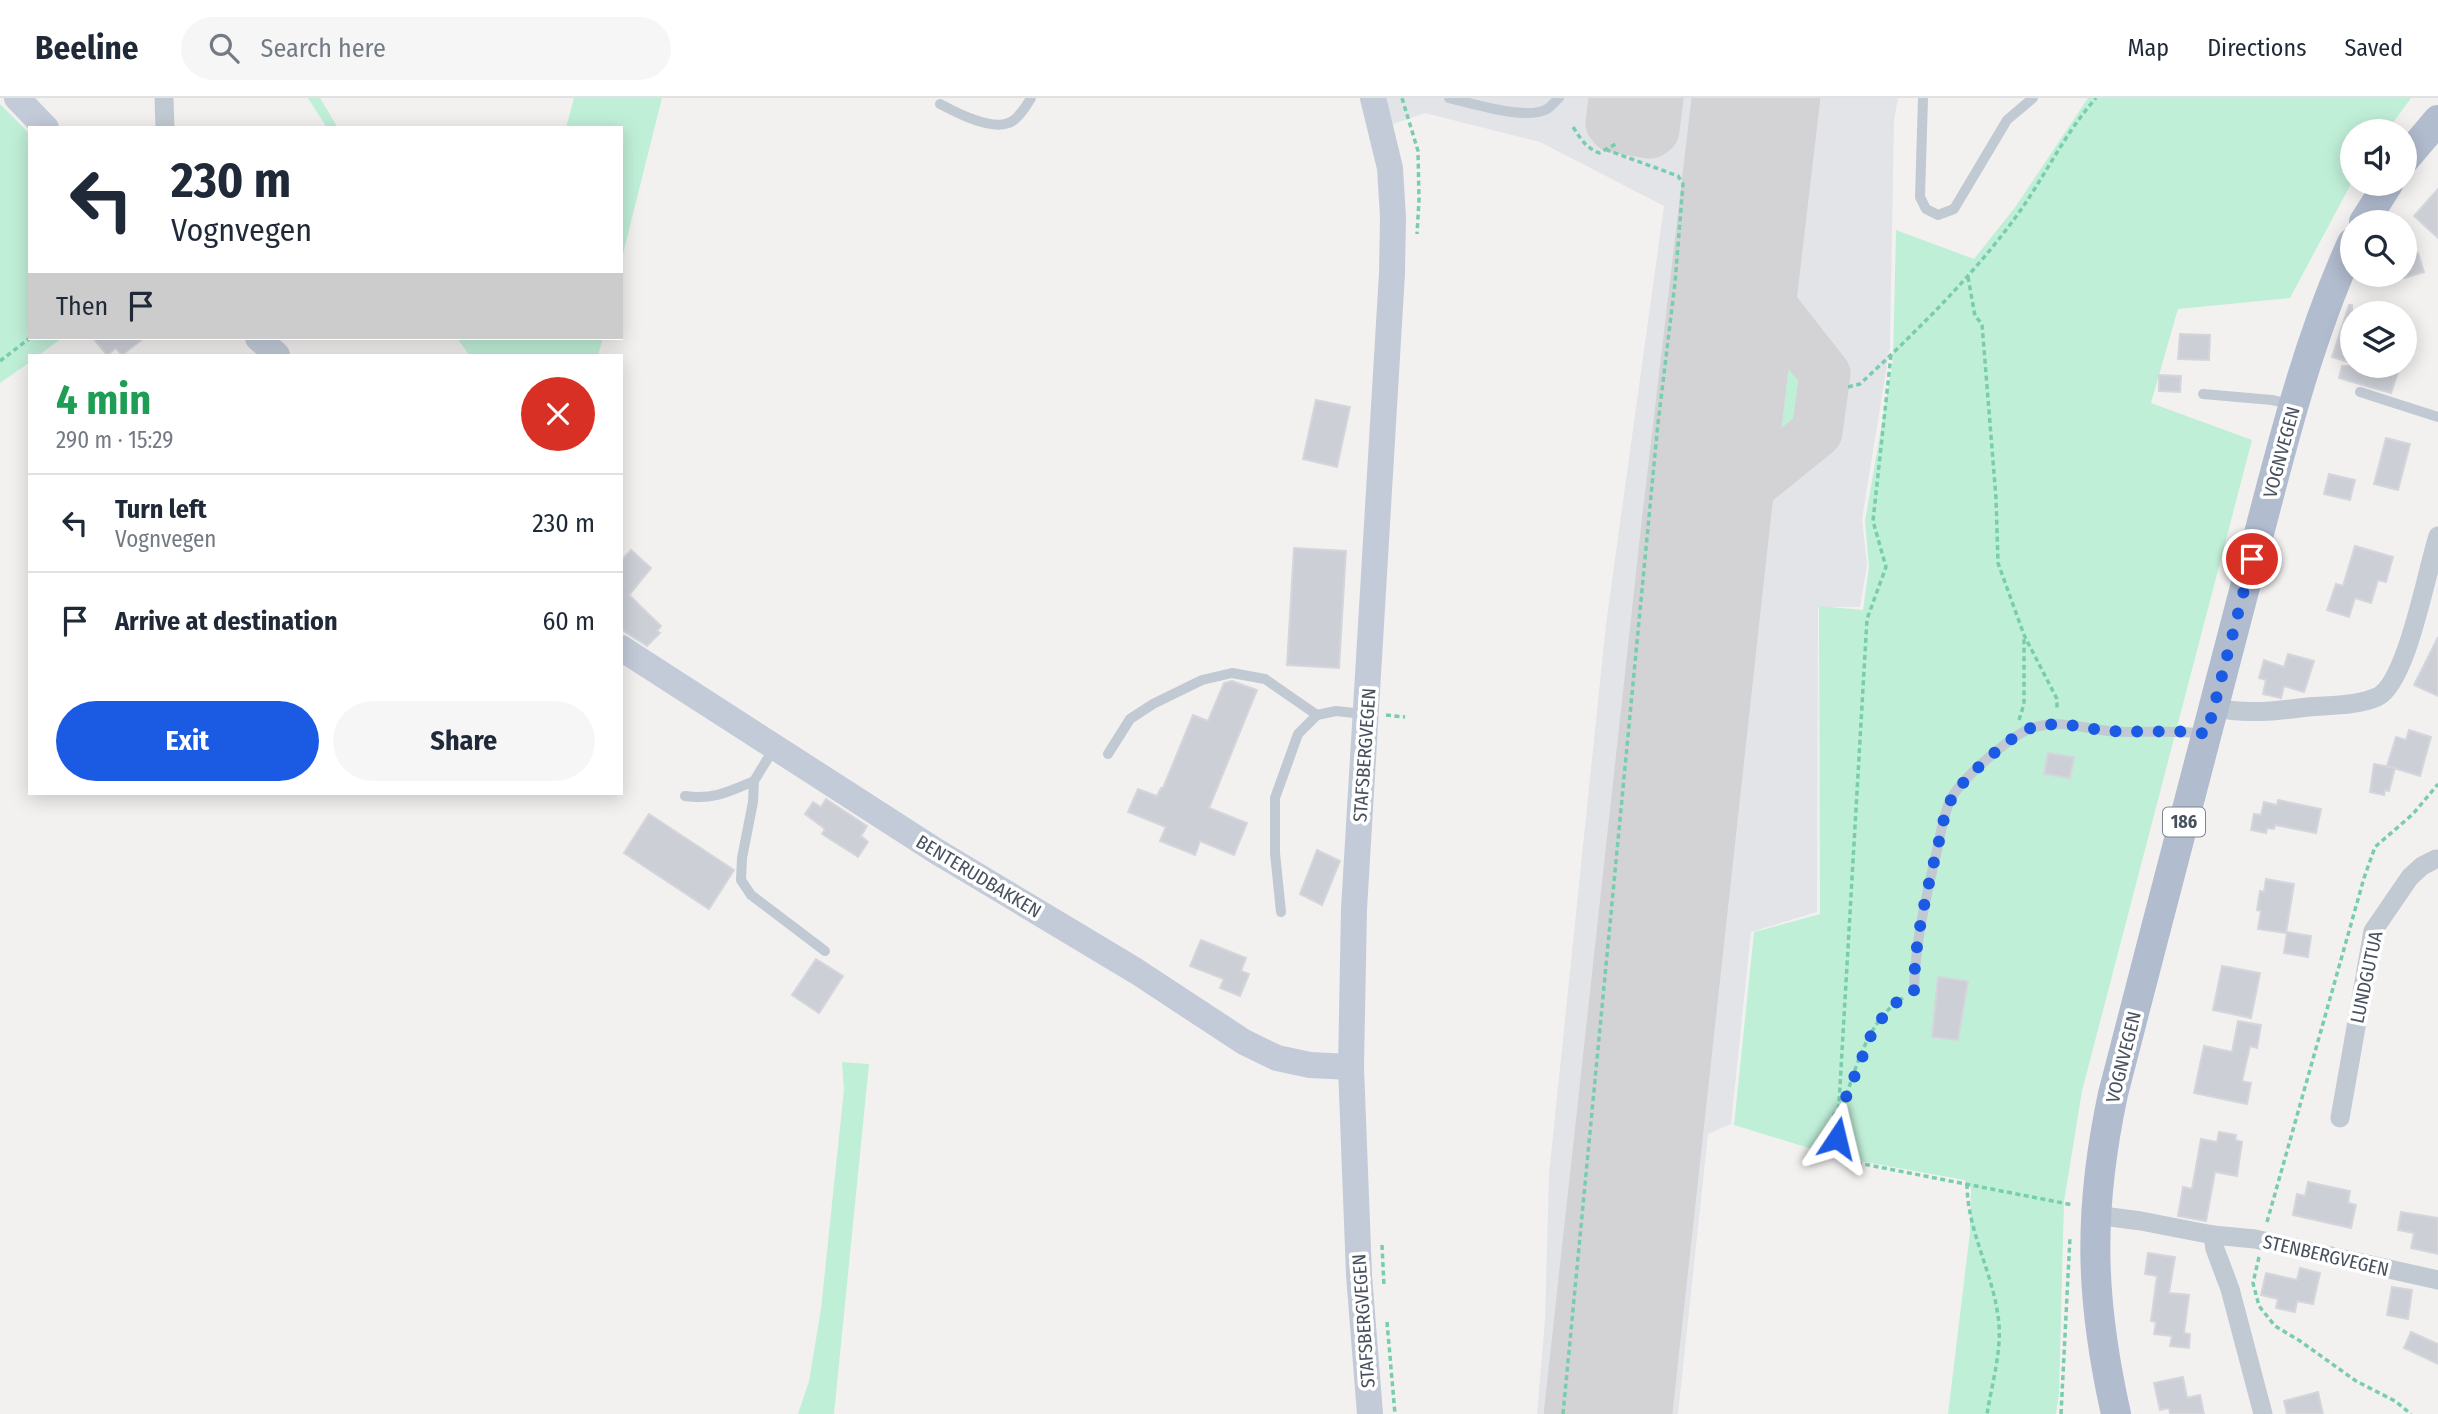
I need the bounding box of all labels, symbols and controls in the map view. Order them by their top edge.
search box [181,17,671,80]
text: Beeline [35,28,139,68]
icon: search [205,29,243,67]
text: Search here [261,33,386,64]
text: Map [2128,34,2169,62]
text: Directions [2207,34,2306,62]
text: Saved [2344,34,2403,62]
map controls [2340,119,2417,378]
button: sound [2340,119,2417,196]
text: 230 m [171,151,291,210]
icon: left [56,154,147,245]
button: search [2340,210,2417,287]
text: Vognvegen [171,211,312,249]
icon: arrive [122,287,160,325]
text: Then [56,291,108,322]
button: layers [2340,301,2417,378]
text: 4 min [56,375,151,425]
button: close [521,377,595,451]
street label: VOGNVEGEN [2258,404,2305,500]
text: 290 m · 15:29 [56,426,173,454]
text: Turn left [115,494,207,525]
icon: left [56,504,94,542]
text: 230 m [532,508,595,539]
text: Vognvegen [115,525,216,553]
pin [2222,529,2282,589]
icon: arrive [2233,540,2271,578]
icon: arrive [56,602,94,640]
text: Arrive at destination [115,606,338,637]
text: 60 m [542,606,595,637]
street label: STAFSBERGVEGEN [1348,687,1381,823]
button: Exit [56,701,319,781]
button: Share [333,701,595,781]
road number: 186 [2163,808,2205,836]
street label: BENTERUDBAKKEN [912,830,1045,923]
street label: LUNDGUTUA [2346,929,2387,1025]
street label: VOGNVEGEN [2101,1009,2146,1105]
position arrow [1800,1101,1874,1175]
street label: STENBERGVEGEN [2261,1230,2391,1281]
street label: STAFSBERGVEGEN [1347,1253,1380,1389]

